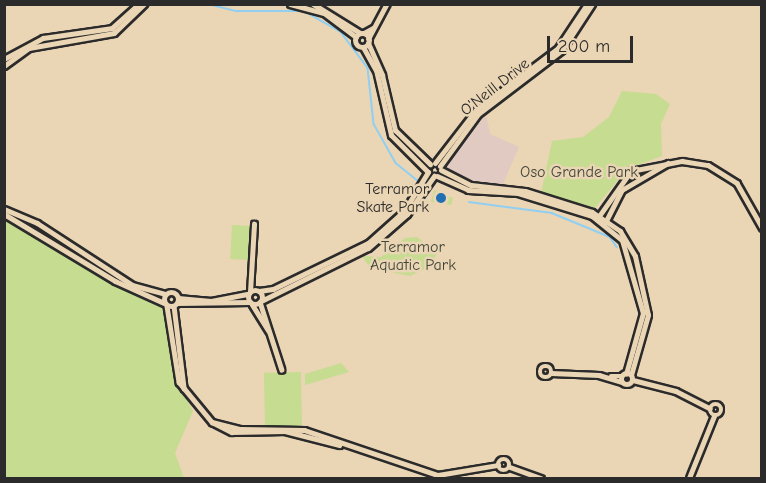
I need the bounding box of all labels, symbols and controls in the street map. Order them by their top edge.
scale bar [550,24,636,62]
text: 200 m [558,36,610,57]
street label: O'Neill Drive [457,54,533,120]
park label: Oso Grande Park [520,162,638,182]
place label: Terramor Skate Park [356,179,429,217]
marker: Terramor Skate Park [434,191,448,205]
park label: Terramor Aquatic Park [370,237,456,275]

